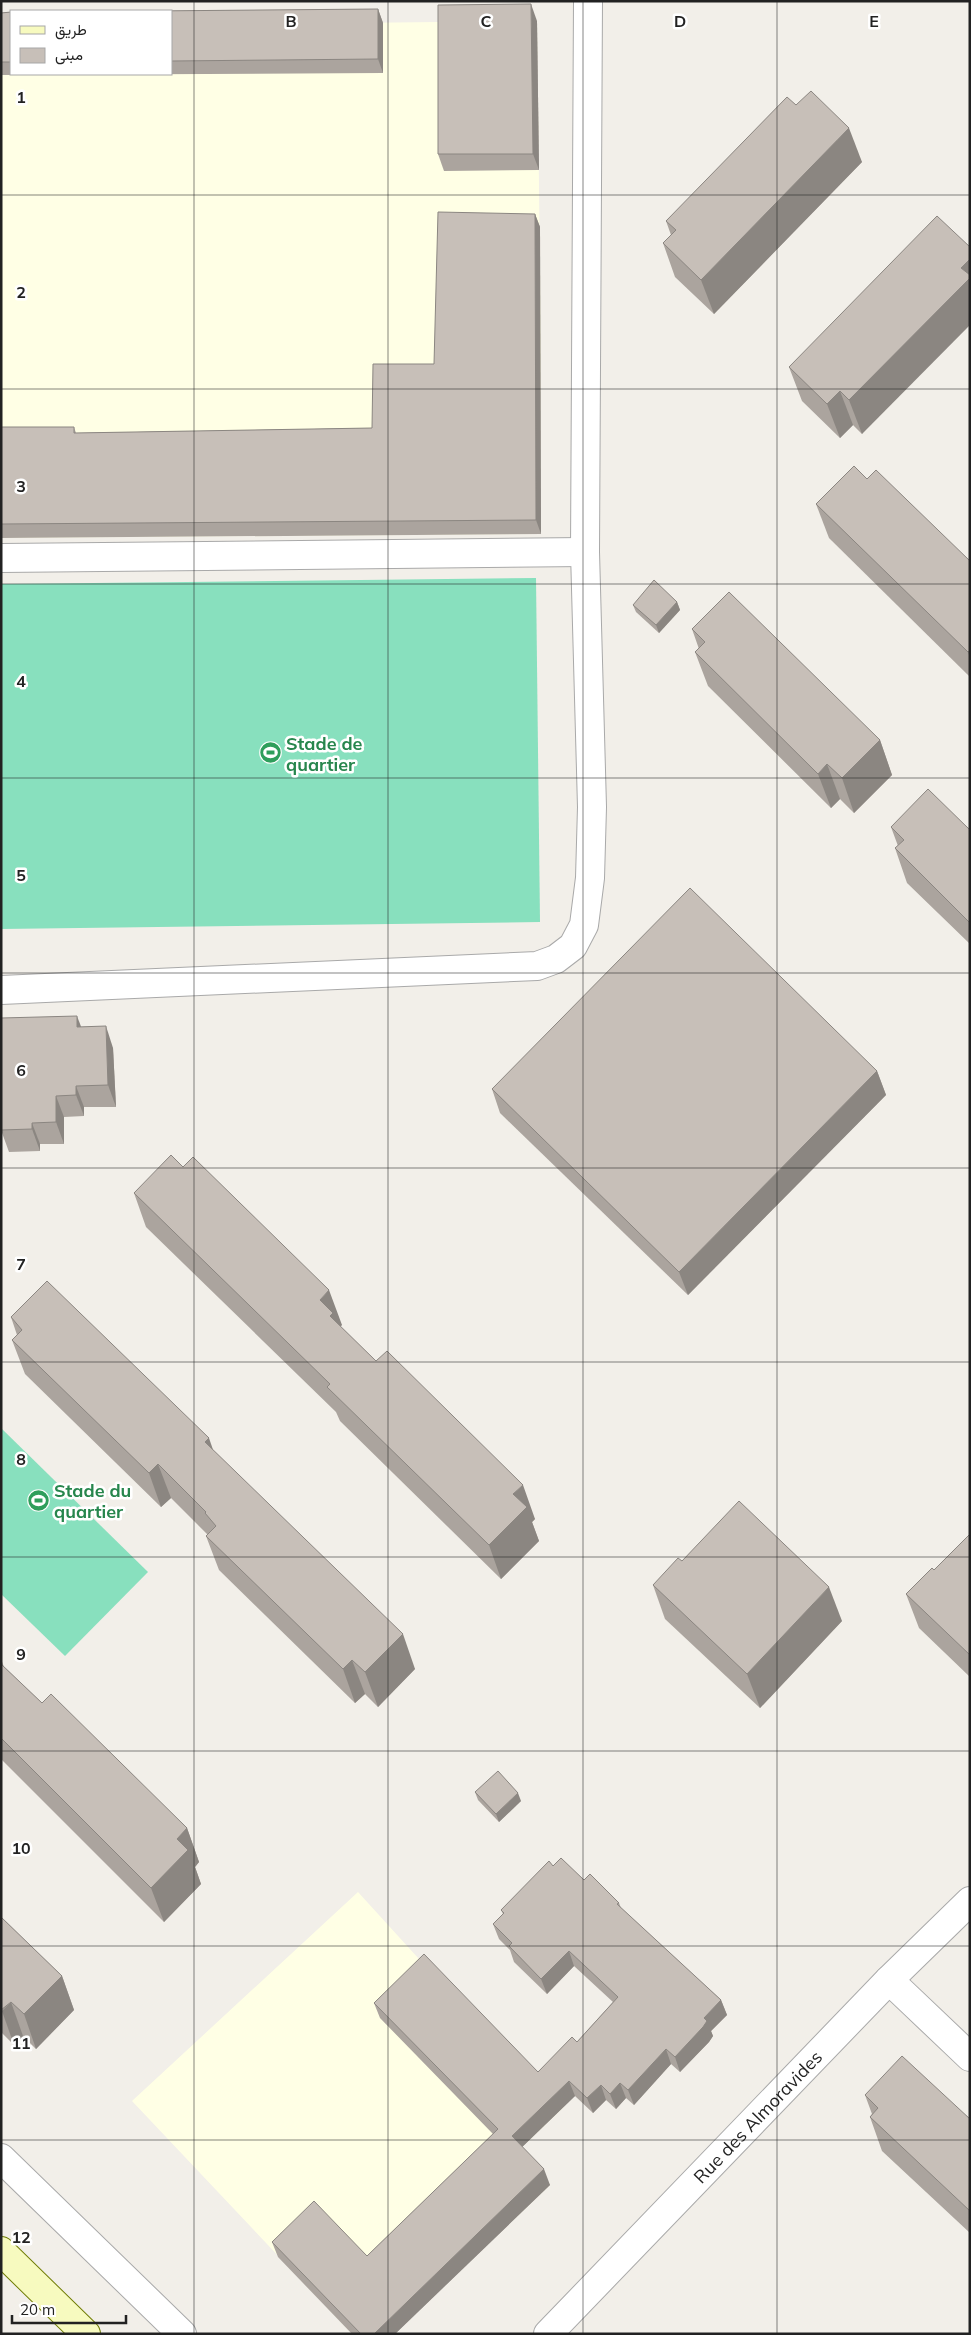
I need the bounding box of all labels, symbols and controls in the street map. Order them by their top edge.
legend [10,10,172,75]
text: B [285,11,297,31]
text: C [481,11,492,31]
text: D [674,11,686,31]
text: E [869,11,879,31]
text: طريق [55,20,87,40]
text: مبنى [55,45,83,65]
text: 1 [16,87,26,107]
text: 2 [16,282,26,302]
text: 3 [16,476,26,496]
text: 4 [16,671,26,691]
place label: Stade de quartier [286,732,363,776]
sports icon: Stade de quartier [258,741,282,765]
text: 5 [16,865,26,885]
text: 6 [16,1060,26,1080]
text: 7 [16,1254,26,1274]
text: 8 [16,1449,26,1469]
place label: Stade du quartier [54,1479,131,1523]
sports icon: Stade du quartier [26,1488,50,1512]
text: 9 [16,1644,26,1664]
text: 10 [11,1838,31,1858]
text: 11 [11,2033,31,2053]
street label: Rue des Almoravides [688,2045,827,2188]
text: 12 [11,2227,31,2247]
scale bar [12,2292,126,2324]
text: 20 m [20,2300,55,2319]

